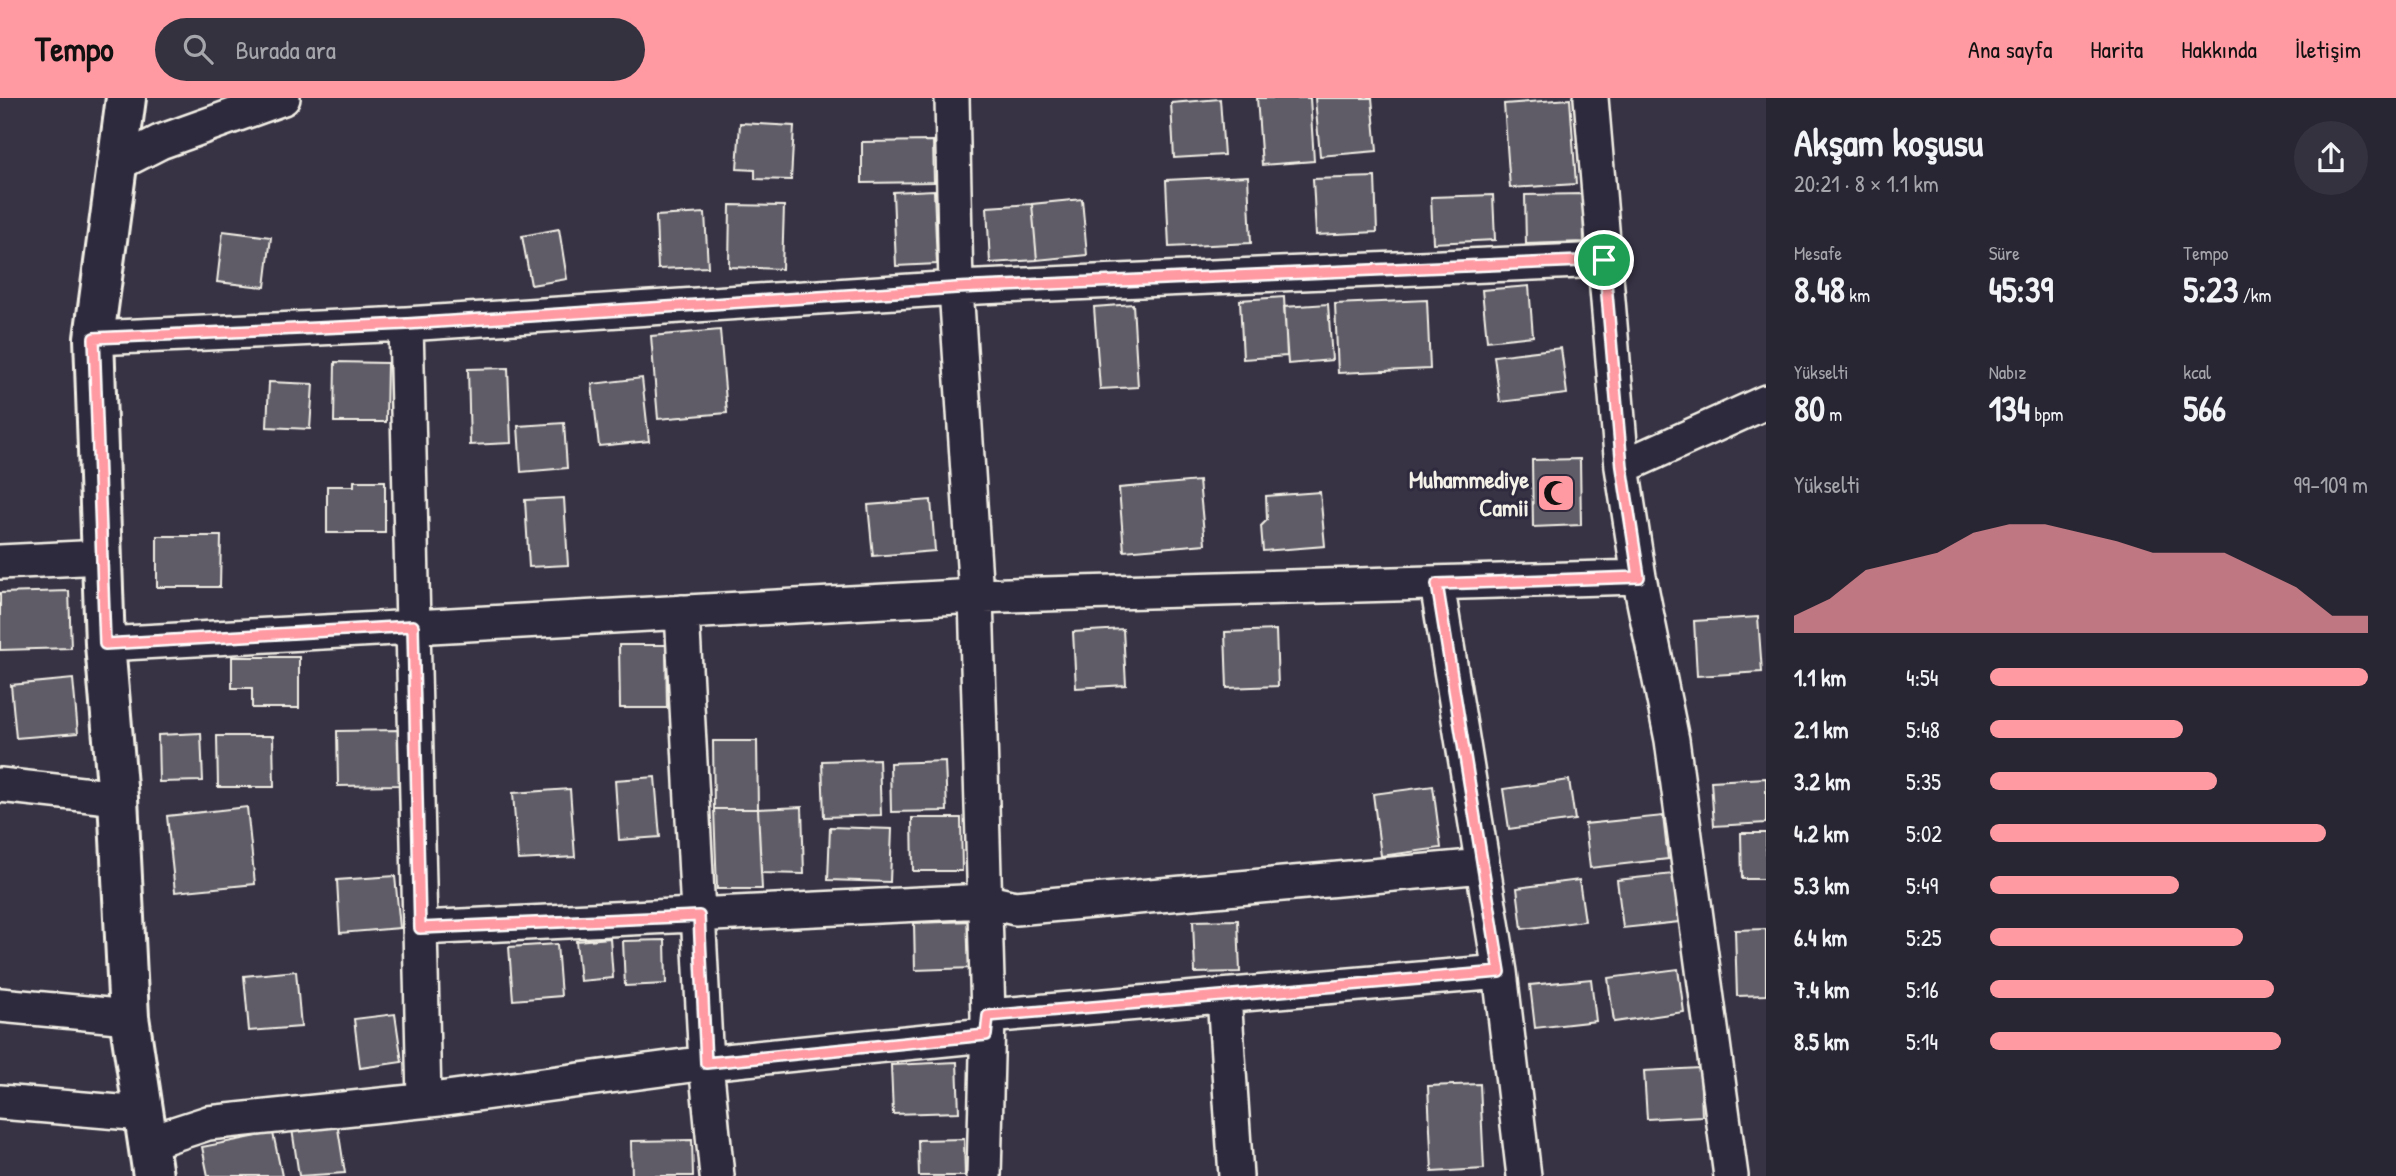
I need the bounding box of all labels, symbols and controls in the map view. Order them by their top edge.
search box [155,18,645,81]
text: Tempo [35,27,113,71]
icon: search [179,30,217,68]
text: Burada ara [235,32,336,67]
text: Ana sayfa [1968,33,2052,65]
text: Harita [2090,33,2143,65]
text: Hakkında [2181,33,2257,65]
text: İletişim [2295,33,2361,65]
text: Akşam koşusu [1794,116,1983,168]
button: share [2294,121,2368,195]
text: 20:21 · 8 × 1.1 km [1794,168,1939,199]
pin [1574,230,1634,290]
text: Mesafe [1794,240,1842,266]
text: Süre [1989,240,2020,266]
text: Tempo [2183,240,2229,266]
icon: arrive [1585,241,1623,279]
text: 8.48 [1794,266,1845,313]
text: 45:39 [1989,266,2053,313]
text: 5:23 [2183,266,2238,313]
text: km [1845,282,1870,308]
text: /km [2238,282,2272,308]
text: Yükselti [1794,359,1849,385]
text: Nabız [1989,359,2026,385]
text: kcal [2183,359,2211,385]
text: 80 [1794,385,1825,432]
text: 134 [1989,385,2030,432]
text: 566 [2183,385,2226,432]
text: m [1825,401,1842,427]
text: bpm [2030,401,2063,427]
place label: Muhammediye Camii [1409,463,1529,523]
text: Yükselti [1794,469,1860,500]
text: 99–109 m [2293,469,2368,500]
mosque icon: Muhammediye Camii [1535,472,1577,514]
text: 1.1 km [1794,662,1846,693]
text: 4:54 [1906,662,1938,693]
text: 2.1 km [1794,714,1849,745]
text: 5:48 [1906,714,1940,745]
text: 3.2 km [1794,766,1850,797]
text: 5:35 [1906,766,1941,797]
text: 4.2 km [1794,818,1849,849]
text: 5:02 [1906,818,1942,849]
text: 5.3 km [1794,870,1849,901]
text: 5:49 [1906,870,1938,901]
text: 6.4 km [1794,922,1847,953]
text: 5:25 [1906,922,1942,953]
text: 7.4 km [1794,974,1849,1005]
text: 5:16 [1906,974,1939,1005]
text: 8.5 km [1794,1026,1849,1057]
text: 5:14 [1906,1026,1938,1057]

